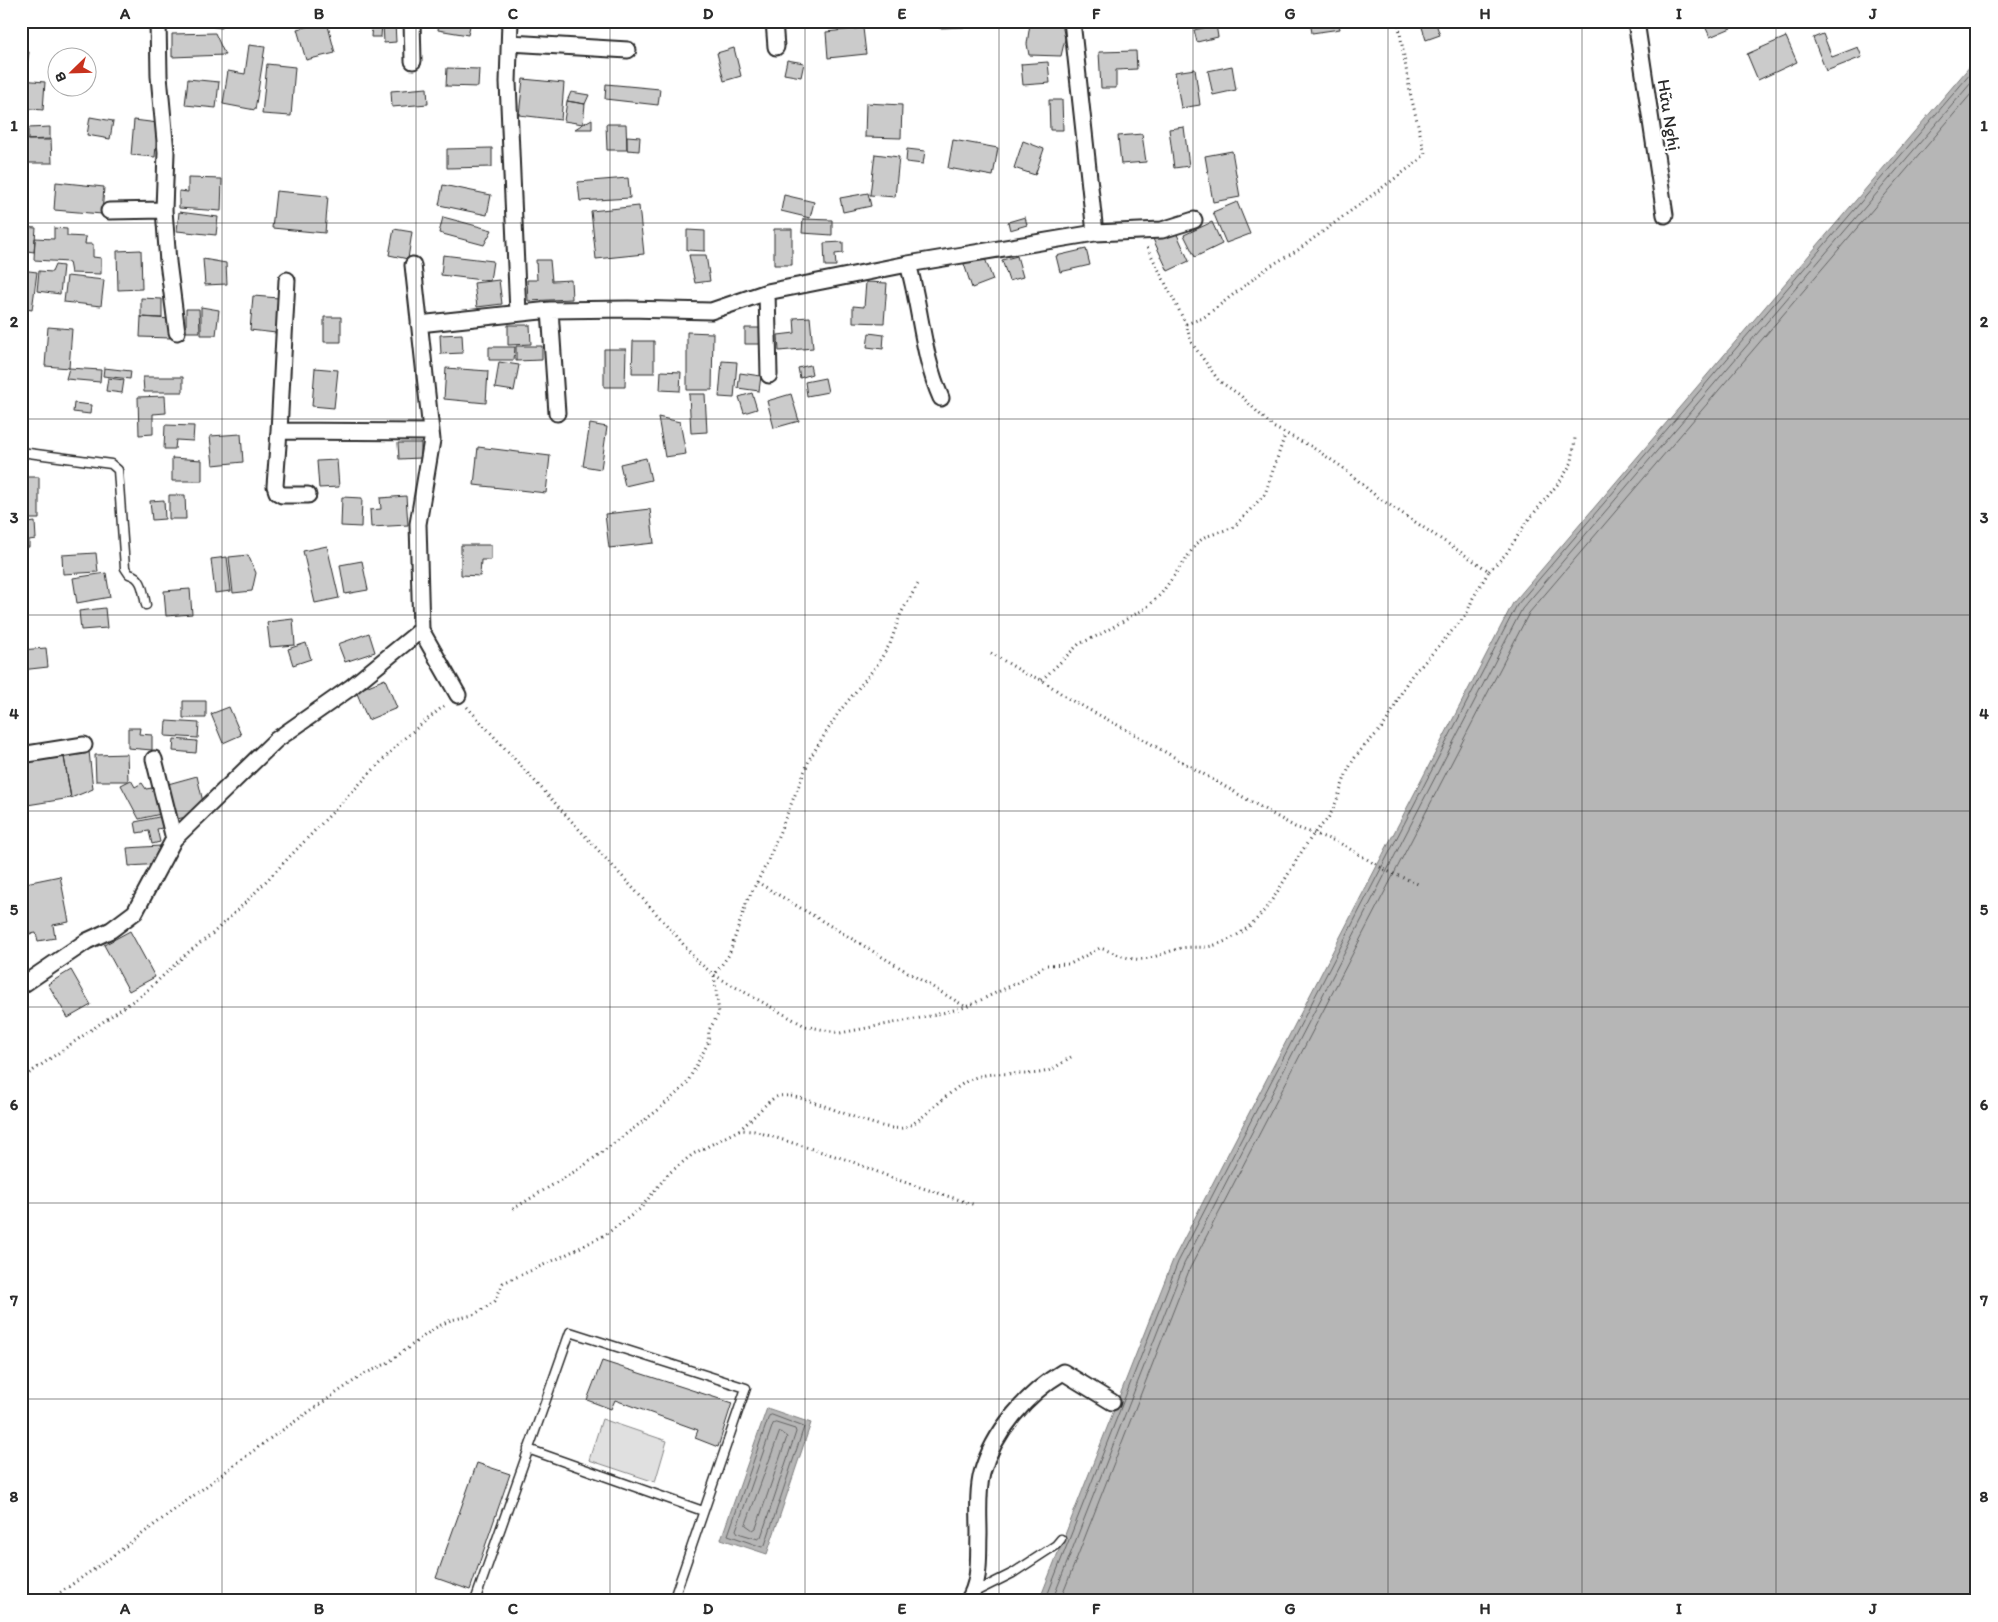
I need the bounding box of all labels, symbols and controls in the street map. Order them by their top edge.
text: A [119,4,131,23]
text: B [314,4,325,23]
text: C [508,4,519,23]
text: D [703,4,714,23]
text: E [898,4,907,23]
text: F [1092,4,1101,23]
text: G [1284,4,1296,23]
text: H [1479,4,1491,23]
text: I [1676,4,1682,23]
text: J [1868,4,1877,23]
north arrow [48,48,98,98]
text: B [51,69,70,84]
street label: Hữu Nghị [1652,78,1686,152]
text: 1 [10,116,18,135]
text: 1 [1980,116,1988,135]
text: 2 [10,312,19,331]
text: 2 [1980,312,1989,331]
text: 3 [10,508,19,527]
text: 3 [1980,508,1989,527]
text: 4 [9,704,19,723]
text: 4 [1979,704,1989,723]
text: 5 [10,900,19,919]
text: 5 [1980,900,1989,919]
text: 6 [10,1095,19,1114]
text: 6 [1980,1095,1989,1114]
text: 7 [9,1291,18,1310]
text: 7 [1979,1291,1988,1310]
text: 8 [10,1487,19,1506]
text: 8 [1980,1487,1989,1506]
text: A [119,1599,131,1618]
text: B [314,1599,325,1618]
text: C [508,1599,519,1618]
text: D [703,1599,714,1618]
text: E [898,1599,907,1618]
text: F [1092,1599,1101,1618]
text: G [1284,1599,1296,1618]
text: H [1479,1599,1491,1618]
text: I [1676,1599,1682,1618]
text: J [1868,1599,1877,1618]

